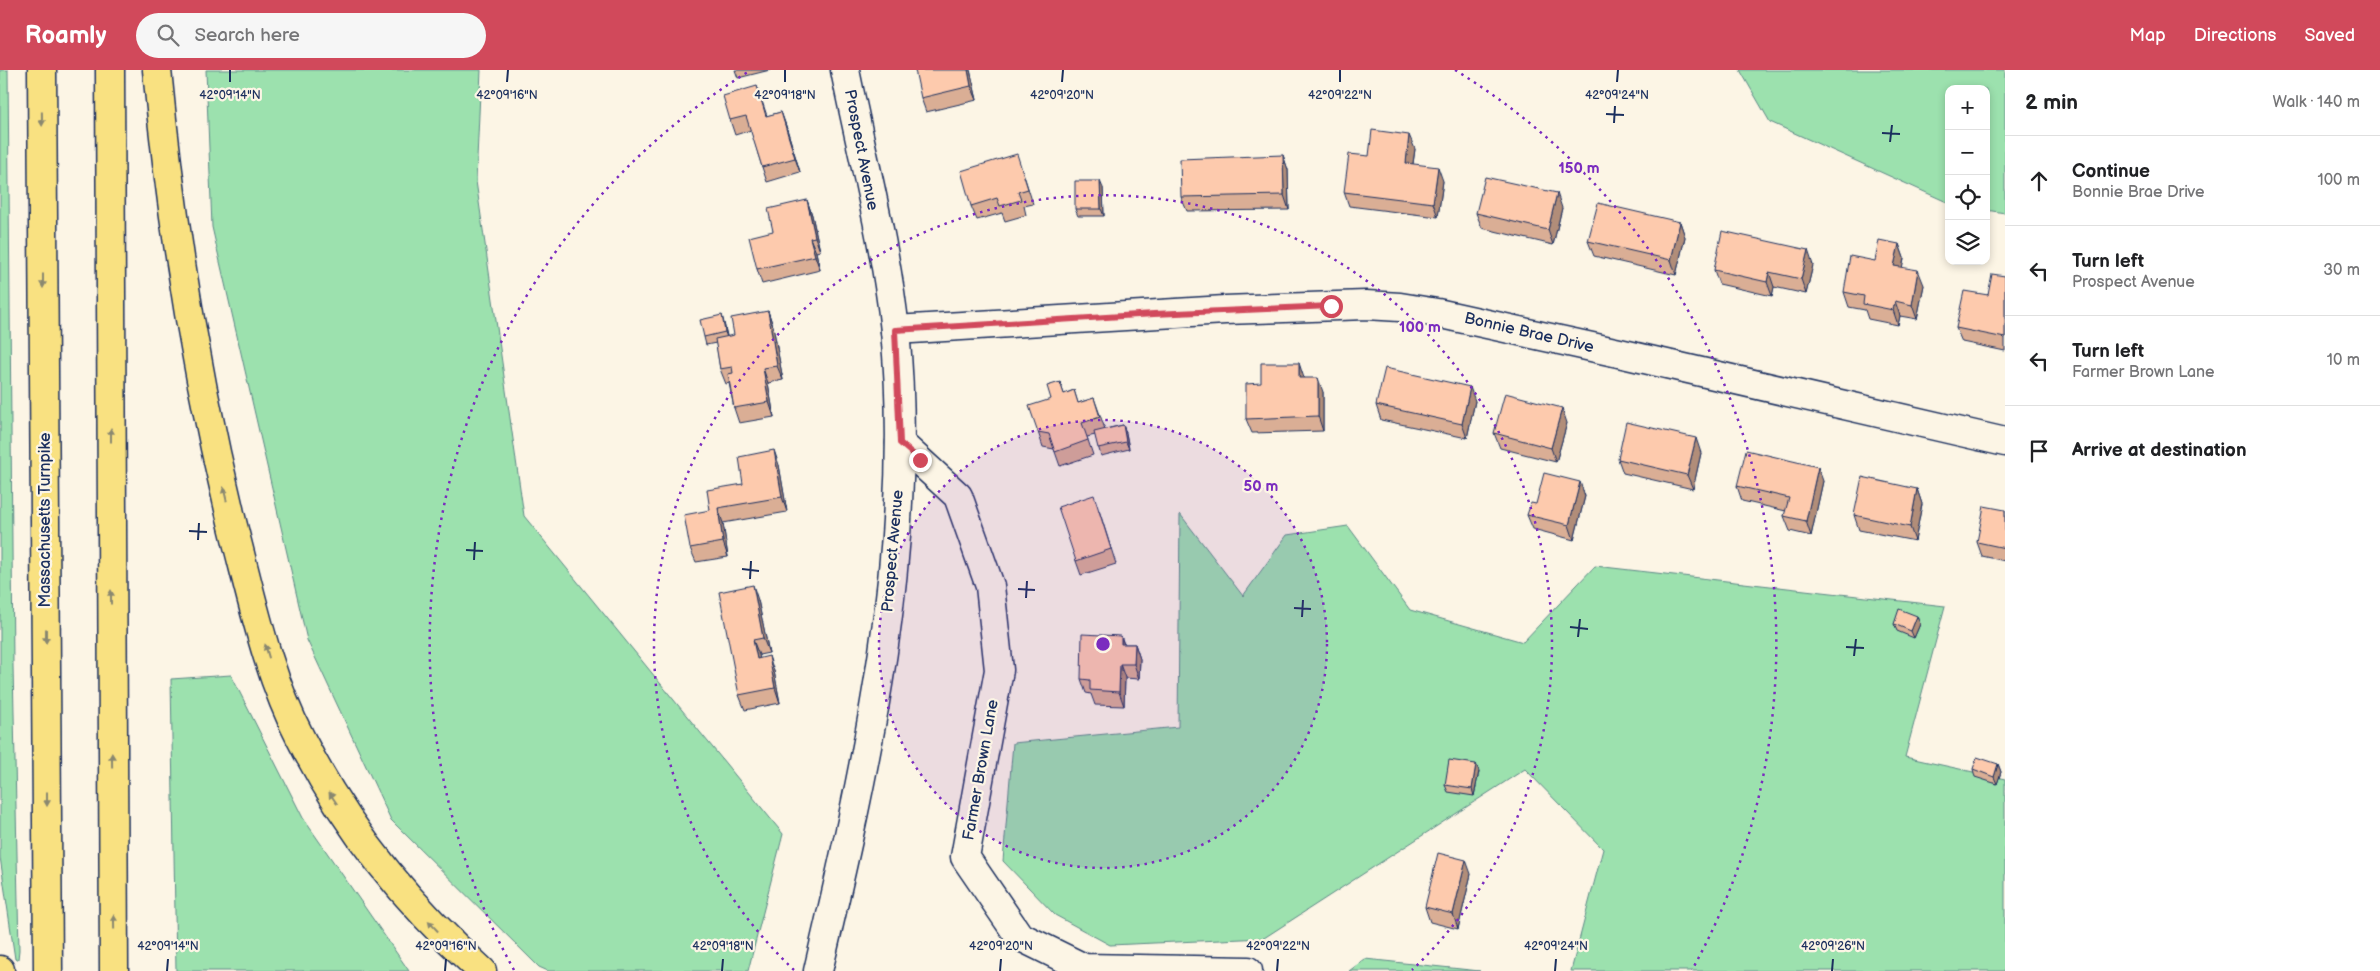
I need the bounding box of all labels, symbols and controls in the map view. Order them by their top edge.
search box [136,13,486,58]
text: Roamly [25,21,106,50]
icon: search [154,21,182,49]
text: Search here [194,24,300,47]
text: Map [2130,25,2166,46]
text: Directions [2194,25,2276,46]
text: Saved [2304,25,2355,46]
map controls [1945,85,1990,265]
button: + [1945,85,1990,130]
text: 42°09'14"N [199,88,261,103]
text: 42°09'16"N [476,88,538,103]
text: 42°09'18"N [754,88,816,103]
street label: Prospect Avenue [840,88,882,213]
text: 42°09'20"N [1030,88,1094,103]
text: 42°09'22"N [1308,88,1372,103]
text: 42°09'24"N [1585,88,1649,103]
text: 2 min [2025,90,2078,115]
text: Walk · 140 m [2273,93,2360,112]
one-way arrow [39,111,47,127]
button: − [1945,130,1990,175]
text: 150 m [1558,159,1600,178]
text: Continue [2072,160,2150,183]
icon: ahead [2025,167,2053,195]
text: 100 m [2317,171,2360,190]
button: locate [1945,175,1990,220]
text: Bonnie Brae Drive [2072,183,2205,202]
button: layers [1945,220,1990,265]
text: Turn left [2072,250,2144,273]
icon: left [2025,257,2053,285]
text: 30 m [2323,261,2360,280]
one-way arrow [40,273,48,289]
text: Prospect Avenue [2072,273,2195,292]
route start [1320,295,1343,318]
street label: Bonnie Brae Drive [1462,309,1596,357]
text: 100 m [1399,318,1441,337]
text: Turn left [2072,340,2144,363]
icon: left [2025,347,2053,375]
text: 10 m [2327,351,2360,370]
text: Farmer Brown Lane [2072,363,2214,382]
one-way arrow [107,427,115,443]
street label: Massachusetts Turnpike [36,432,55,608]
icon: arrive [2025,437,2053,465]
text: Arrive at destination [2072,439,2247,462]
route end [909,449,932,472]
text: 50 m [1244,477,1279,496]
one-way arrow [221,486,229,501]
street label: Prospect Avenue [878,489,908,613]
one-way arrow [107,589,115,605]
one-way arrow [42,628,50,644]
centre of rings [1094,635,1112,653]
one-way arrow [262,643,270,658]
street label: Farmer Brown Lane [959,698,1003,842]
one-way arrow [108,752,116,768]
one-way arrow [43,791,51,807]
one-way arrow [329,791,338,805]
one-way arrow [110,914,118,930]
one-way arrow [427,920,439,932]
text: 42°09'14"N [137,939,199,954]
text: 42°09'16"N [415,939,477,954]
text: 42°09'18"N [692,939,754,954]
text: 42°09'20"N [969,939,1033,954]
text: 42°09'22"N [1246,939,1310,954]
text: 42°09'24"N [1524,939,1588,954]
text: 42°09'26"N [1801,939,1865,954]

